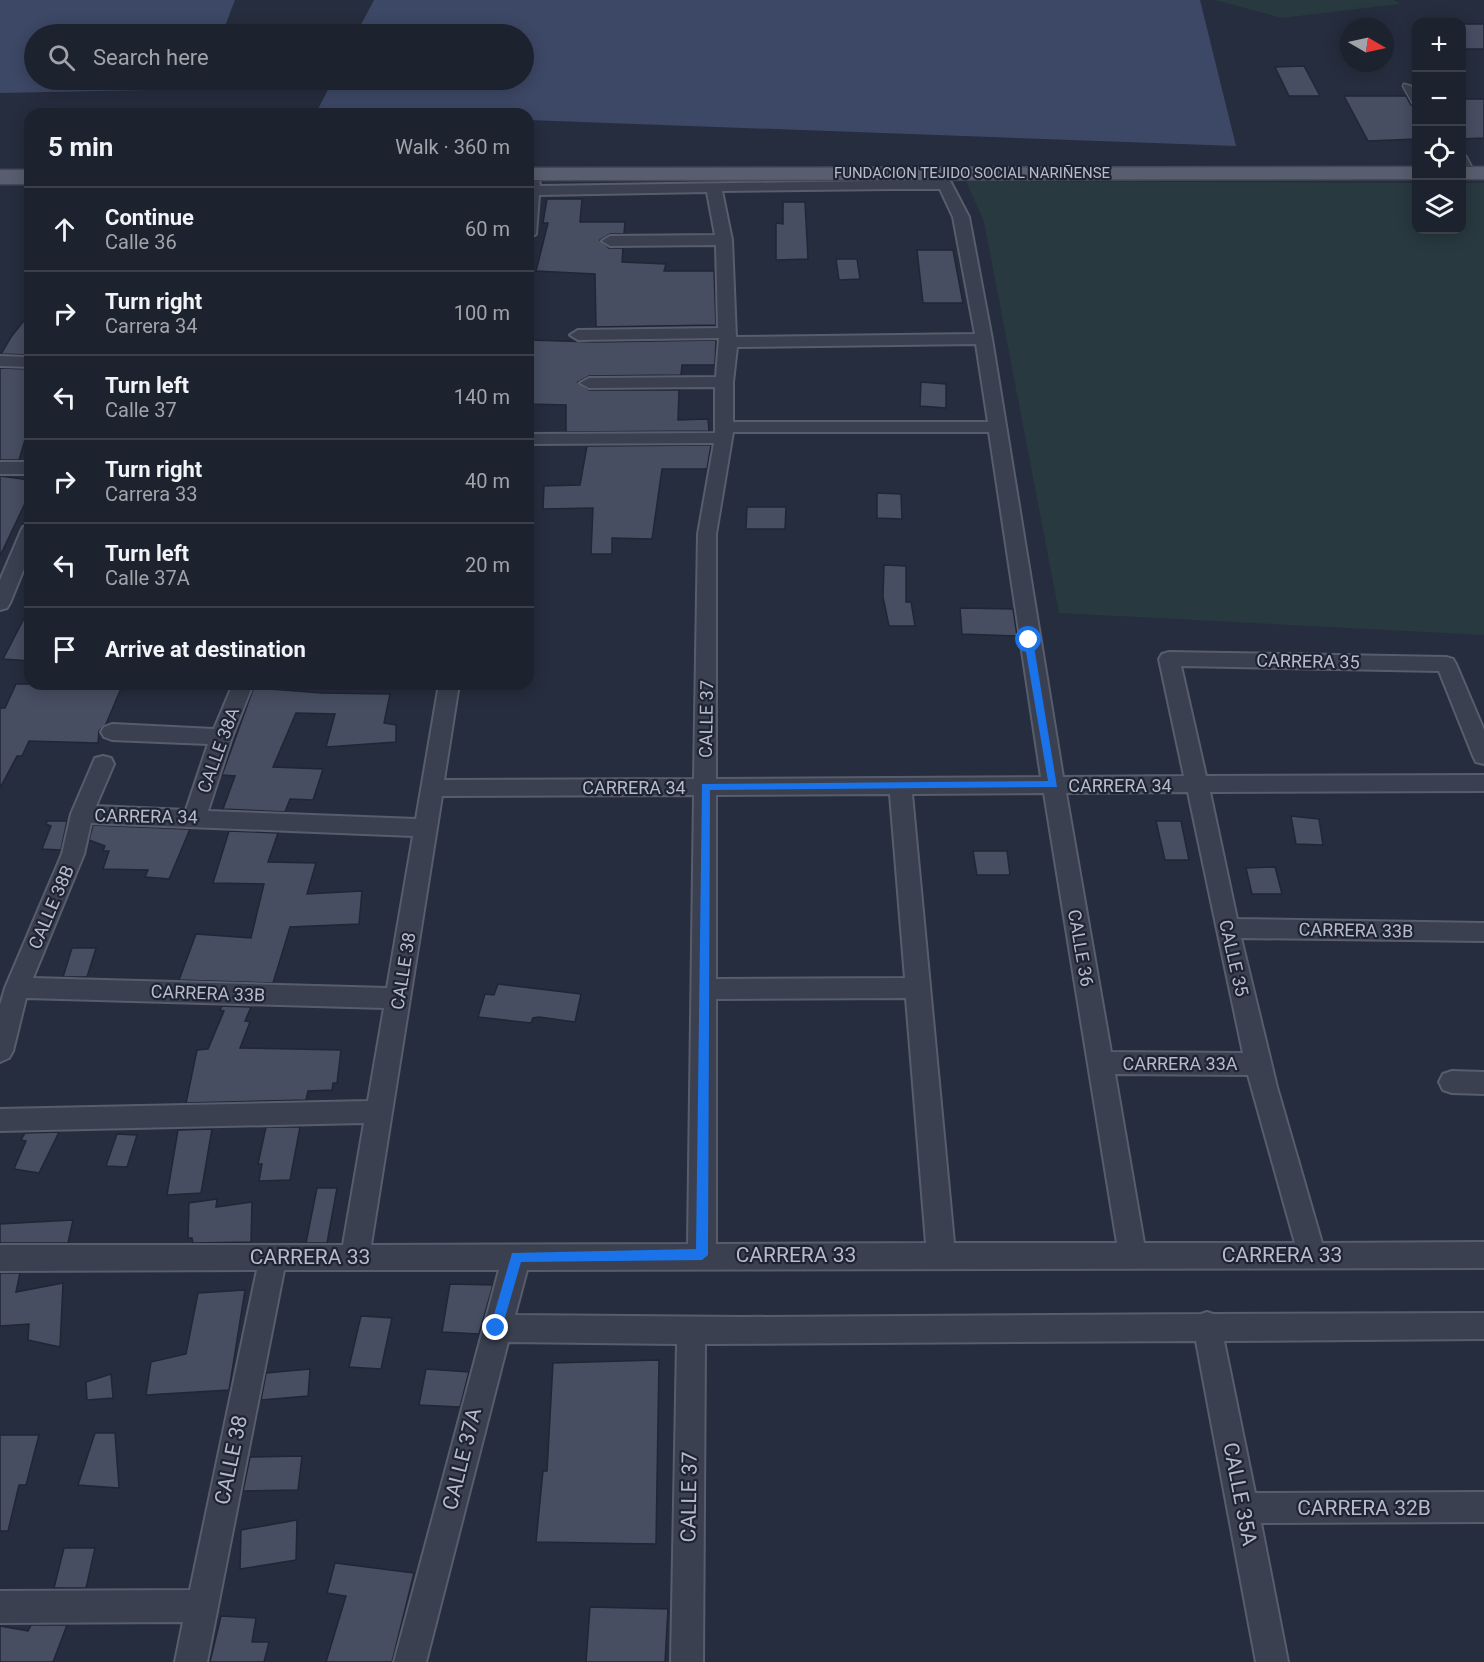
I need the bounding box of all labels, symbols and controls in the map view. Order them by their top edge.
north arrow [1340,18,1394,72]
map controls [1412,18,1466,234]
button: + [1412,18,1466,72]
search box [24,24,534,90]
icon: search [45,41,78,74]
text: Search here [93,45,209,70]
button: − [1412,72,1466,126]
button: locate [1412,126,1466,180]
text: 5 min [48,132,113,162]
text: Walk · 360 m [395,135,510,159]
street label: FUNDACION TEJIDO SOCIAL NARIÑENSE [834,164,1111,182]
button: layers [1412,180,1466,234]
text: Continue [105,205,194,230]
icon: ahead [48,213,81,246]
text: 60 m [465,217,510,241]
text: Calle 36 [105,230,177,254]
text: Turn right [105,289,202,314]
icon: right [48,297,81,330]
text: 100 m [454,301,510,325]
text: Carrera 34 [105,314,198,338]
text: Turn left [105,373,189,398]
icon: left [48,381,81,414]
text: 140 m [454,385,510,409]
text: Calle 37 [105,398,177,422]
text: Turn right [105,457,202,482]
icon: right [48,465,81,498]
text: 40 m [465,469,510,493]
text: Carrera 33 [105,482,198,506]
text: Turn left [105,541,189,566]
icon: left [48,549,81,582]
text: 20 m [465,553,510,577]
text: Calle 37A [105,566,190,590]
route start [1015,626,1041,652]
icon: arrive [48,633,81,666]
text: Arrive at destination [105,637,306,662]
street label: CARRERA 35 [1256,650,1360,672]
street label: CALLE 37 [695,680,717,758]
street label: CALLE 38A [193,704,243,796]
street label: CARRERA 34 [1068,775,1172,796]
street label: CARRERA 34 [582,777,686,798]
street label: CARRERA 34 [94,805,198,827]
street label: CALLE 38B [24,862,78,952]
street label: CALLE 36 [1064,908,1098,988]
street label: CALLE 35 [1215,918,1253,998]
street label: CARRERA 33B [1299,919,1413,941]
street label: CALLE 38 [387,931,419,1011]
street label: CARRERA 33B [150,981,266,1005]
street label: CARRERA 33A [1122,1053,1238,1074]
street label: CARRERA 33 [736,1243,856,1267]
street label: CARRERA 33 [1222,1243,1342,1267]
street label: CARRERA 33 [250,1245,370,1269]
route end [482,1314,508,1340]
street label: CALLE 37A [438,1405,486,1513]
street label: CALLE 38 [210,1413,252,1507]
street label: CALLE 35A [1218,1440,1262,1548]
street label: CALLE 37 [676,1451,702,1543]
street label: CARRERA 32B [1297,1496,1431,1520]

